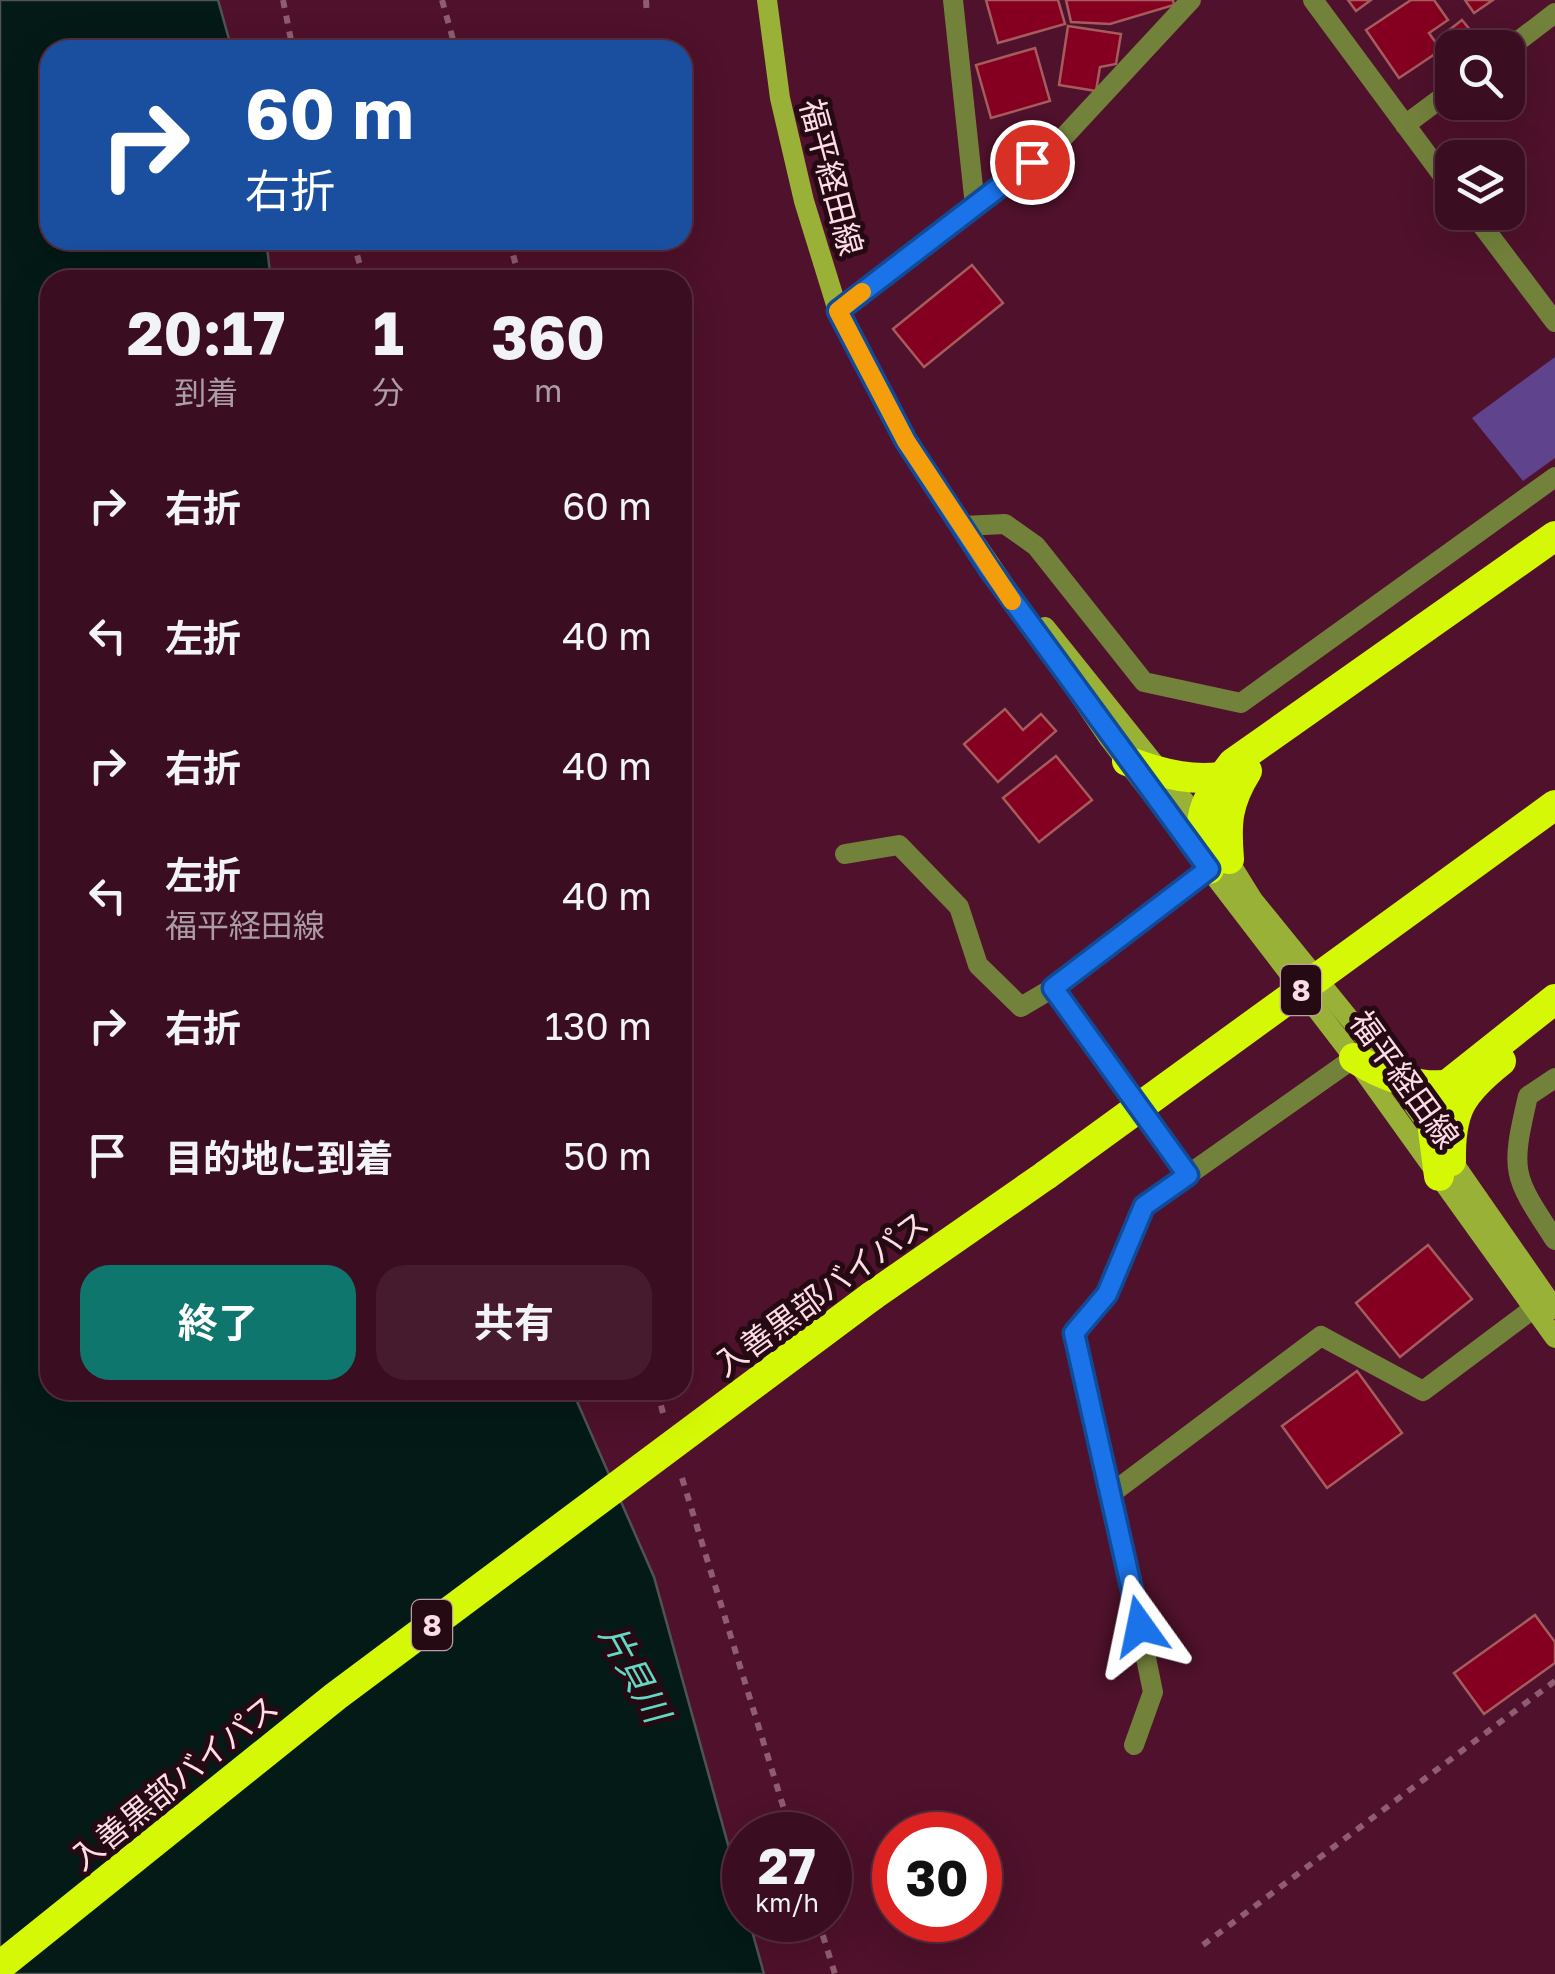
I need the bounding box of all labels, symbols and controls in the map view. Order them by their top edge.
map controls [1435,30,1525,230]
button: search [1435,30,1525,120]
text: 60 m [245,70,414,154]
icon: right [80,80,210,210]
street label: 福平経田線 [793,95,871,259]
pin [990,120,1075,205]
icon: arrive [1005,135,1060,190]
button: layers [1435,140,1525,230]
text: 右折 [245,163,335,217]
text: 20:17 [127,296,285,368]
text: 1 [373,296,404,368]
text: 360 [491,300,605,372]
text: m [534,371,562,409]
text: 到着 [174,373,238,411]
text: 分 [372,373,404,411]
icon: right [80,478,135,533]
text: 60 m [562,483,652,528]
text: 右折 [165,485,241,530]
icon: left [80,608,135,663]
text: 40 m [562,613,652,658]
text: 左折 [165,615,241,660]
icon: right [80,738,135,793]
text: 40 m [562,743,652,788]
text: 右折 [165,745,241,790]
text: 左折 [165,852,241,897]
icon: left [80,868,135,923]
text: 40 m [562,873,652,918]
text: 福平経田線 [165,906,325,944]
road number: 8 [1281,965,1321,1015]
icon: right [80,998,135,1053]
text: 130 m [545,1003,652,1048]
street label: 福平経田線 [1343,1003,1467,1155]
text: 右折 [165,1005,241,1050]
icon: arrive [80,1128,135,1183]
text: 50 m [563,1133,652,1178]
text: 目的地に到着 [165,1135,393,1180]
street label: 入善黒部バイパス [707,1203,935,1383]
button: 終了 [80,1265,356,1380]
button: 共有 [376,1265,652,1380]
position arrow [1088,1574,1192,1678]
road number: 8 [412,1600,452,1650]
water label: 片貝川 [591,1617,681,1733]
street label: 入善黒部バイパス [63,1687,285,1877]
speed limit sign: 30 [872,1812,1002,1942]
text: 27 [758,1835,816,1895]
text: km/h [755,1887,819,1918]

